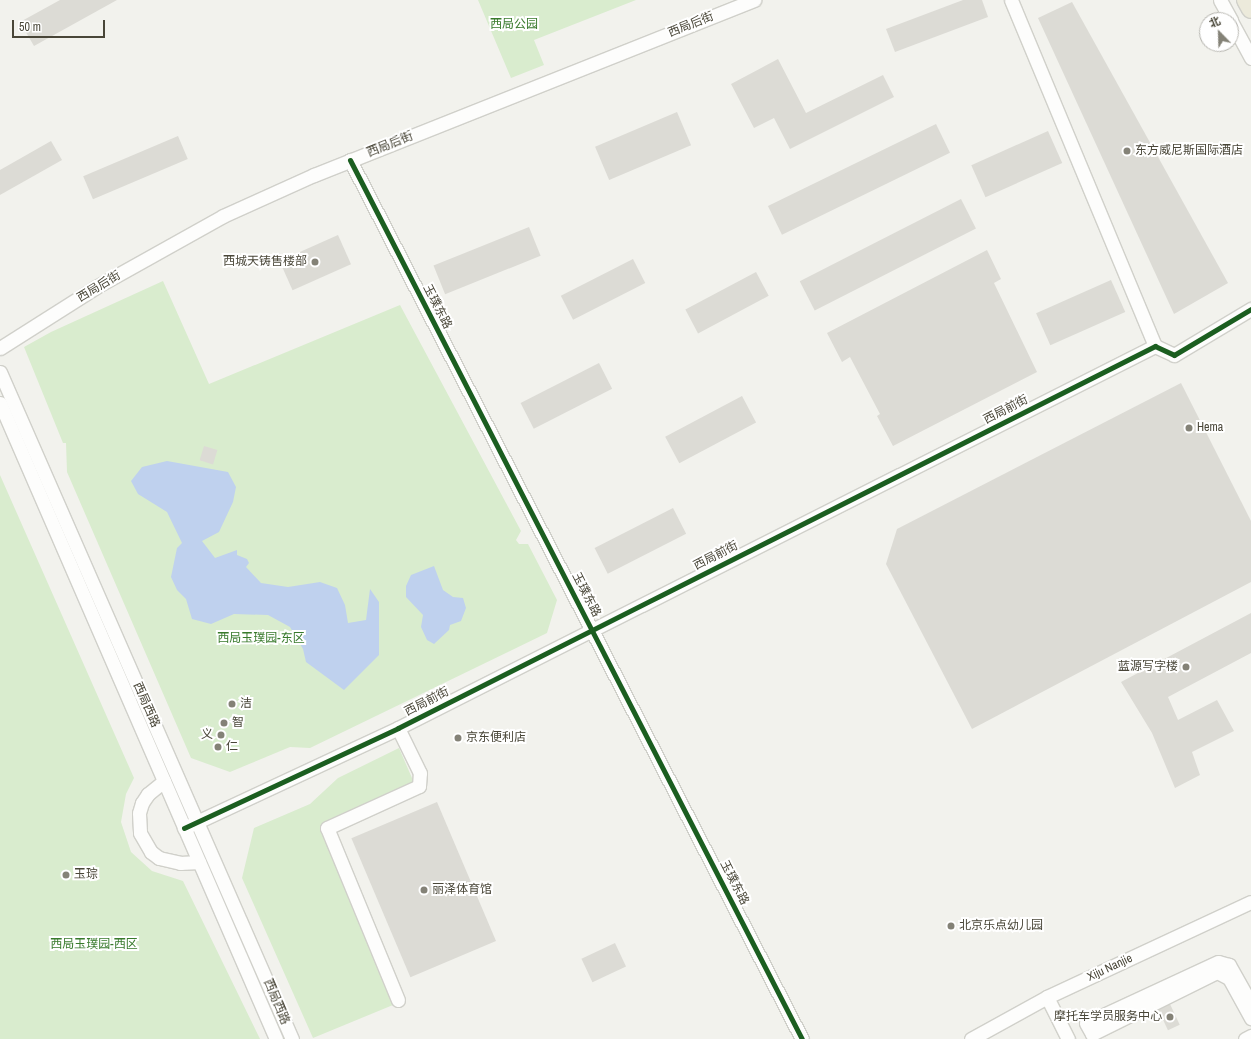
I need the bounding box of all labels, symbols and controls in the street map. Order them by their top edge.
street label: 西局后街 [666,9,716,41]
scale bar [14,12,107,38]
north arrow [1199,12,1239,52]
text: 北 [1207,13,1222,30]
park label: 西局公园 [490,18,538,32]
text: 50 m [19,19,41,35]
street label: 西局后街 [365,129,415,161]
place label: 东方威尼斯国际酒店 [1135,144,1243,158]
marker: 东方威尼斯国际酒店 [1122,146,1132,156]
place label: 西城天铸售楼部 [223,255,307,269]
marker: 西城天铸售楼部 [310,257,320,267]
street label: 西局后街 [75,268,123,306]
street label: 玉璞东路 [420,282,454,332]
street label: 西局前街 [981,393,1031,427]
place label: Hema [1197,421,1223,435]
marker: Hema [1184,423,1194,433]
street label: 西局前街 [691,539,741,573]
street label: 玉璞东路 [569,570,603,620]
park label: 西局玉璞园-东区 [217,632,305,646]
place label: 蓝源写字楼 [1118,660,1178,674]
marker: 蓝源写字楼 [1181,662,1191,672]
street label: 西局西路 [130,680,162,730]
street label: 西局前街 [402,685,452,719]
place label: 洁 [240,697,252,711]
marker: 洁 [227,699,237,709]
place label: 智 [232,716,244,730]
marker: 智 [219,718,229,728]
place label: 义 [201,728,213,742]
marker: 义 [216,730,226,740]
place label: 京东便利店 [466,731,526,745]
marker: 京东便利店 [453,733,463,743]
place label: 仁 [226,740,238,754]
marker: 仁 [213,742,223,752]
street label: 玉璞东路 [717,858,751,908]
place label: 玉琮 [74,868,98,882]
marker: 玉琮 [61,870,71,880]
place label: 丽泽体育馆 [432,883,492,897]
marker: 丽泽体育馆 [419,885,429,895]
place label: 北京乐点幼儿园 [959,919,1043,933]
marker: 北京乐点幼儿园 [946,921,956,931]
park label: 西局玉璞园-西区 [50,938,138,952]
street label: Xiju Nanjie [1085,951,1135,985]
street label: 西局西路 [260,977,292,1027]
place label: 摩托车学员服务中心 [1054,1010,1162,1024]
marker: 摩托车学员服务中心 [1165,1012,1175,1022]

